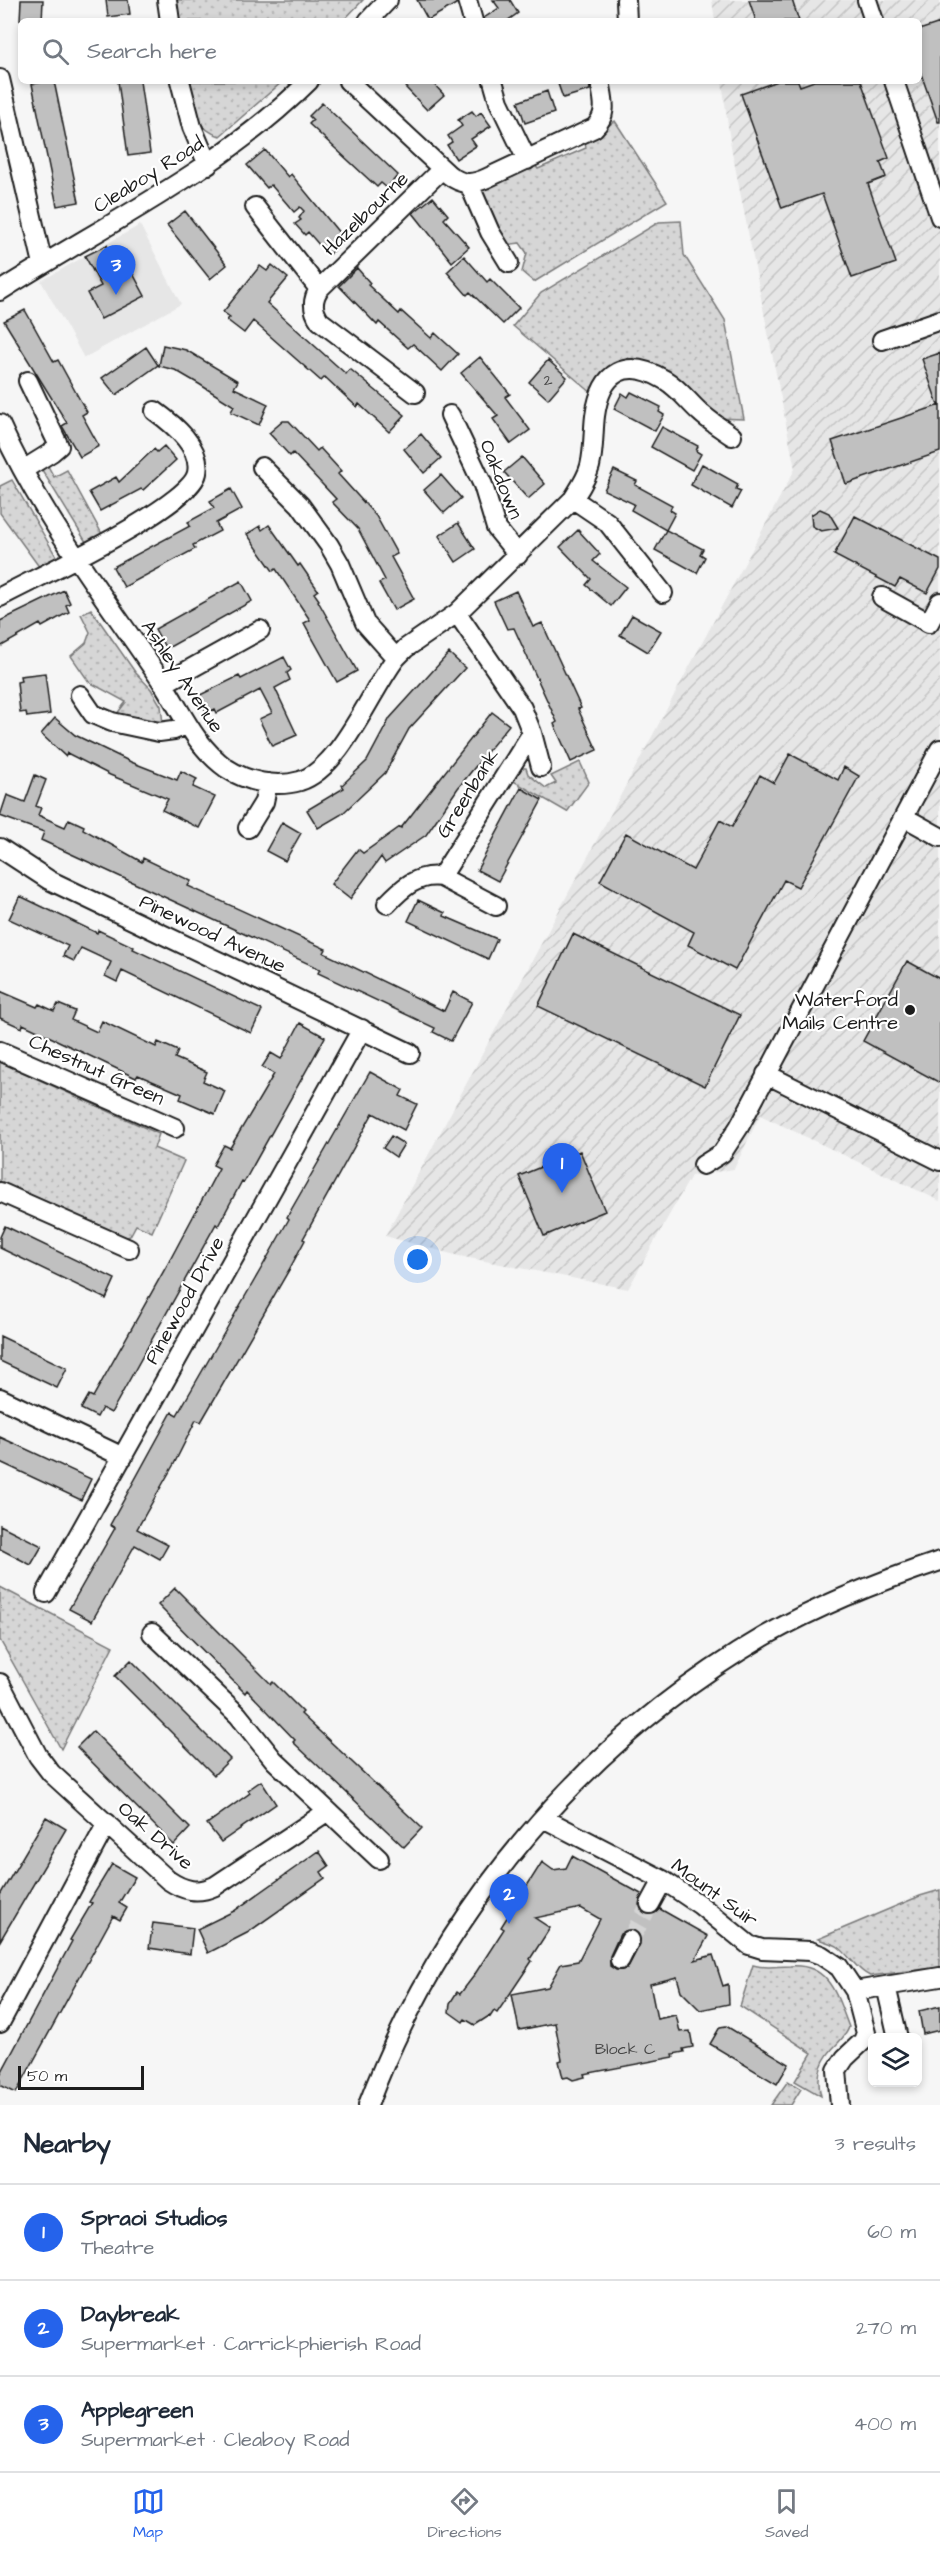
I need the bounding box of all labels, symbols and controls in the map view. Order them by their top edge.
search box [18,18,922,84]
icon: search [39,35,72,68]
text: Search here [87,36,217,67]
street label: Cleaboy Road [88,130,210,221]
street label: Hazelbourne [316,165,415,262]
pin: 3 [96,246,136,295]
house number: 2 [543,369,553,391]
street label: Oakdown [472,435,530,523]
street label: Ashley Avenue [133,615,230,739]
street label: Greenbank [429,744,506,843]
street label: Pinewood Avenue [135,888,290,980]
place label: Waterford Mails Centre [782,986,898,1037]
marker: Waterford Mails Centre [903,1003,917,1017]
street label: Chestnut Green [24,1027,169,1112]
pin: 1 [542,1144,582,1193]
street label: Pinewood Drive [138,1232,232,1369]
your location [403,1245,432,1274]
street label: Oak Drive [111,1795,199,1877]
street label: Mount Suir [665,1852,764,1934]
pin: 2 [490,1874,528,1924]
map controls [868,2033,922,2087]
button: layers [868,2033,922,2087]
house number: Block C [595,2038,655,2060]
scale bar [18,2063,144,2090]
text: 50 m [27,2065,67,2087]
text: Nearby [24,2126,111,2162]
text: 3 results [834,2130,916,2158]
text: Spraoi Studios [81,2203,227,2234]
text: 1 [42,2218,45,2246]
text: 60 m [867,2218,916,2246]
text: Theatre [81,2234,154,2262]
text: Daybreak [81,2299,180,2330]
text: 2 [38,2314,49,2342]
text: 270 m [856,2314,916,2342]
text: Supermarket · Carrickphierish Road [81,2330,421,2358]
text: Applegreen [81,2395,193,2426]
text: 3 [38,2410,49,2438]
text: 400 m [854,2410,916,2438]
text: Supermarket · Cleaboy Road [81,2426,350,2454]
tab: Map [132,2485,165,2543]
tab: Directions [428,2485,502,2543]
tab: Saved [765,2485,808,2543]

